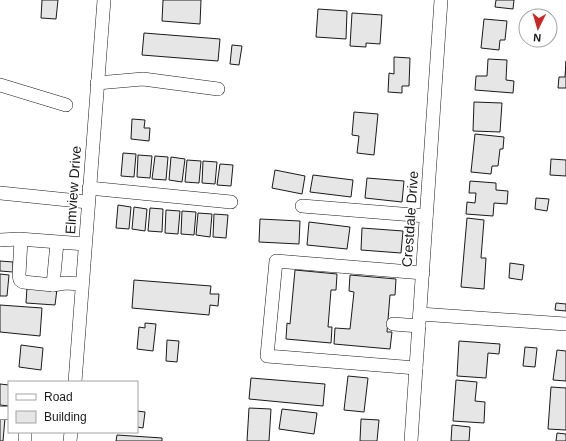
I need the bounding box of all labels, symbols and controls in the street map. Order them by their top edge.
north arrow [518,8,558,48]
text: N [533,32,542,44]
street label: Elmview Drive [62,145,84,235]
street label: Crestdale Drive [399,170,421,268]
legend [8,381,138,433]
text: Road [44,390,73,404]
text: Building [44,410,87,424]

